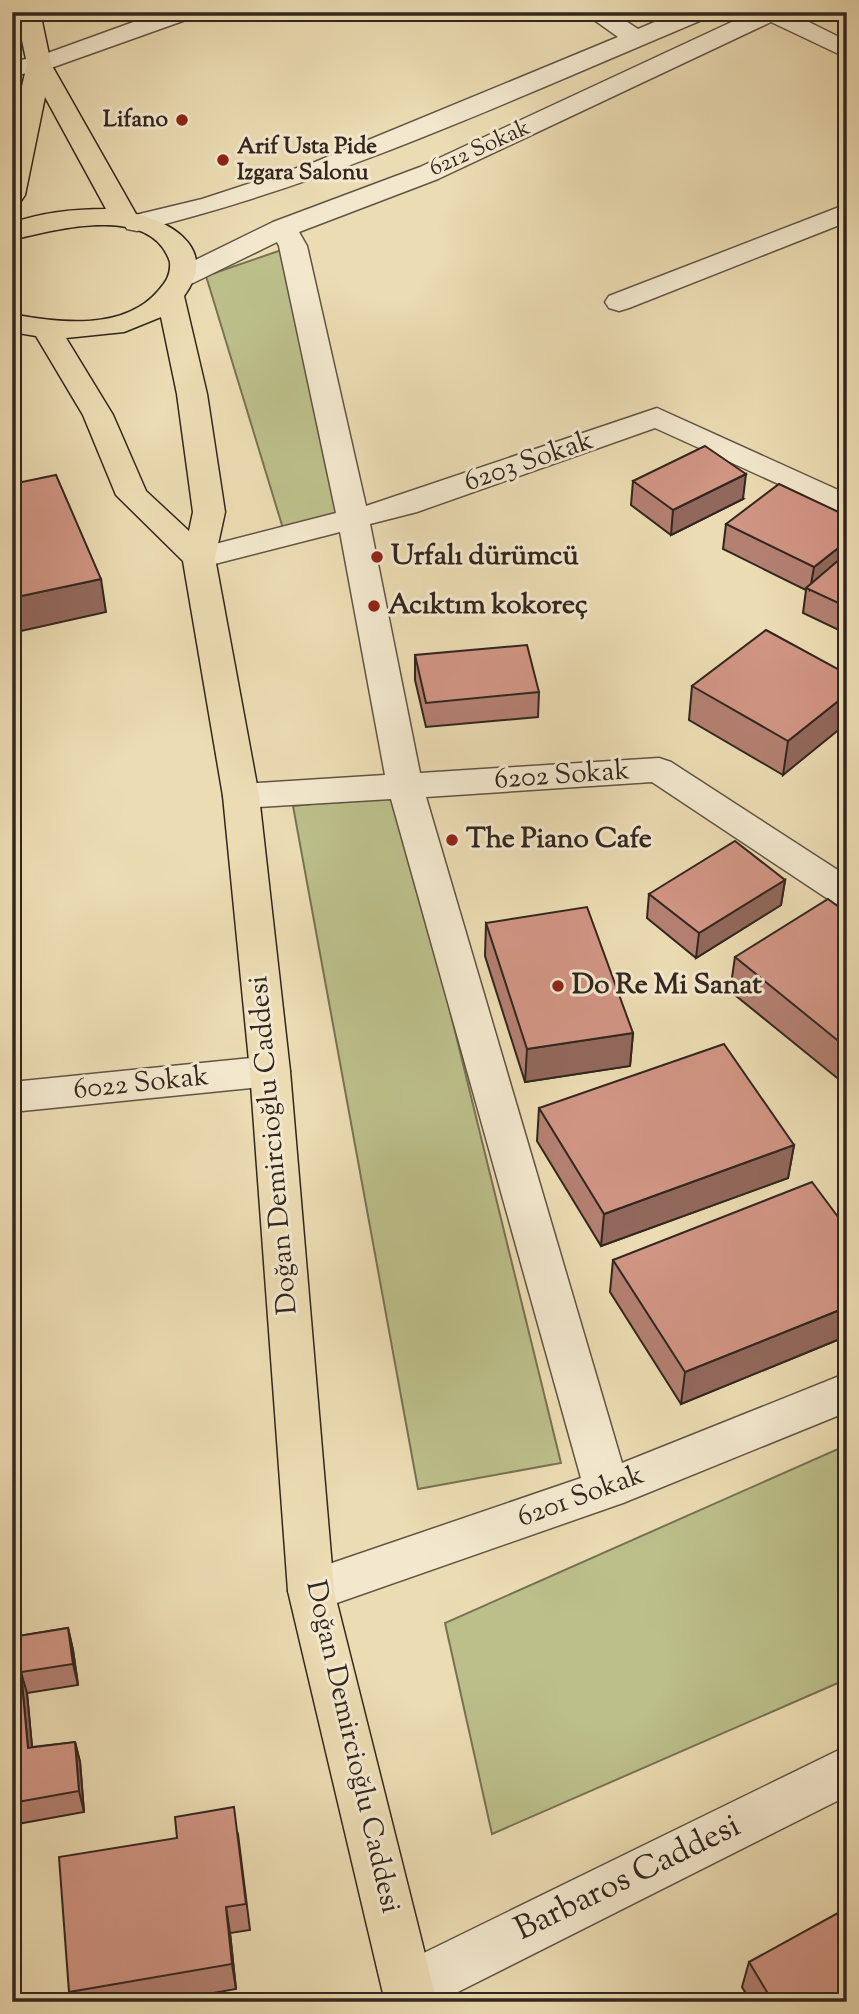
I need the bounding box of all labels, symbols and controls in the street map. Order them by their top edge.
place label: Lifano [103,104,168,137]
marker: Lifano [174,112,190,128]
street label: 6212 Sokak [424,112,536,186]
place label: Arif Usta Pide Izgara Salonu [237,131,377,190]
marker: Arif Usta Pide Izgara Salonu [215,152,231,168]
street label: 6203 Sokak [459,421,599,503]
place label: Urfalı dürümcü [391,537,579,577]
marker: Urfalı dürümcü [369,549,385,565]
place label: Acıktım kokoreç [388,586,588,626]
marker: Acıktım kokoreç [366,598,382,614]
street label: 6202 Sokak [493,751,631,801]
place label: The Piano Cafe [466,820,652,860]
marker: The Piano Cafe [444,832,460,848]
place label: Do Re Mi Sanat [572,966,762,1006]
street label: Doğan Demircioğlu Caddesi [239,974,309,1316]
marker: Do Re Mi Sanat [550,978,566,994]
street label: 6022 Sokak [71,1057,211,1111]
street label: 6201 Sokak [512,1456,650,1538]
street label: Doğan Demircioğlu Caddesi [294,1577,410,1917]
street label: Barbaros Caddesi [507,1803,749,1955]

